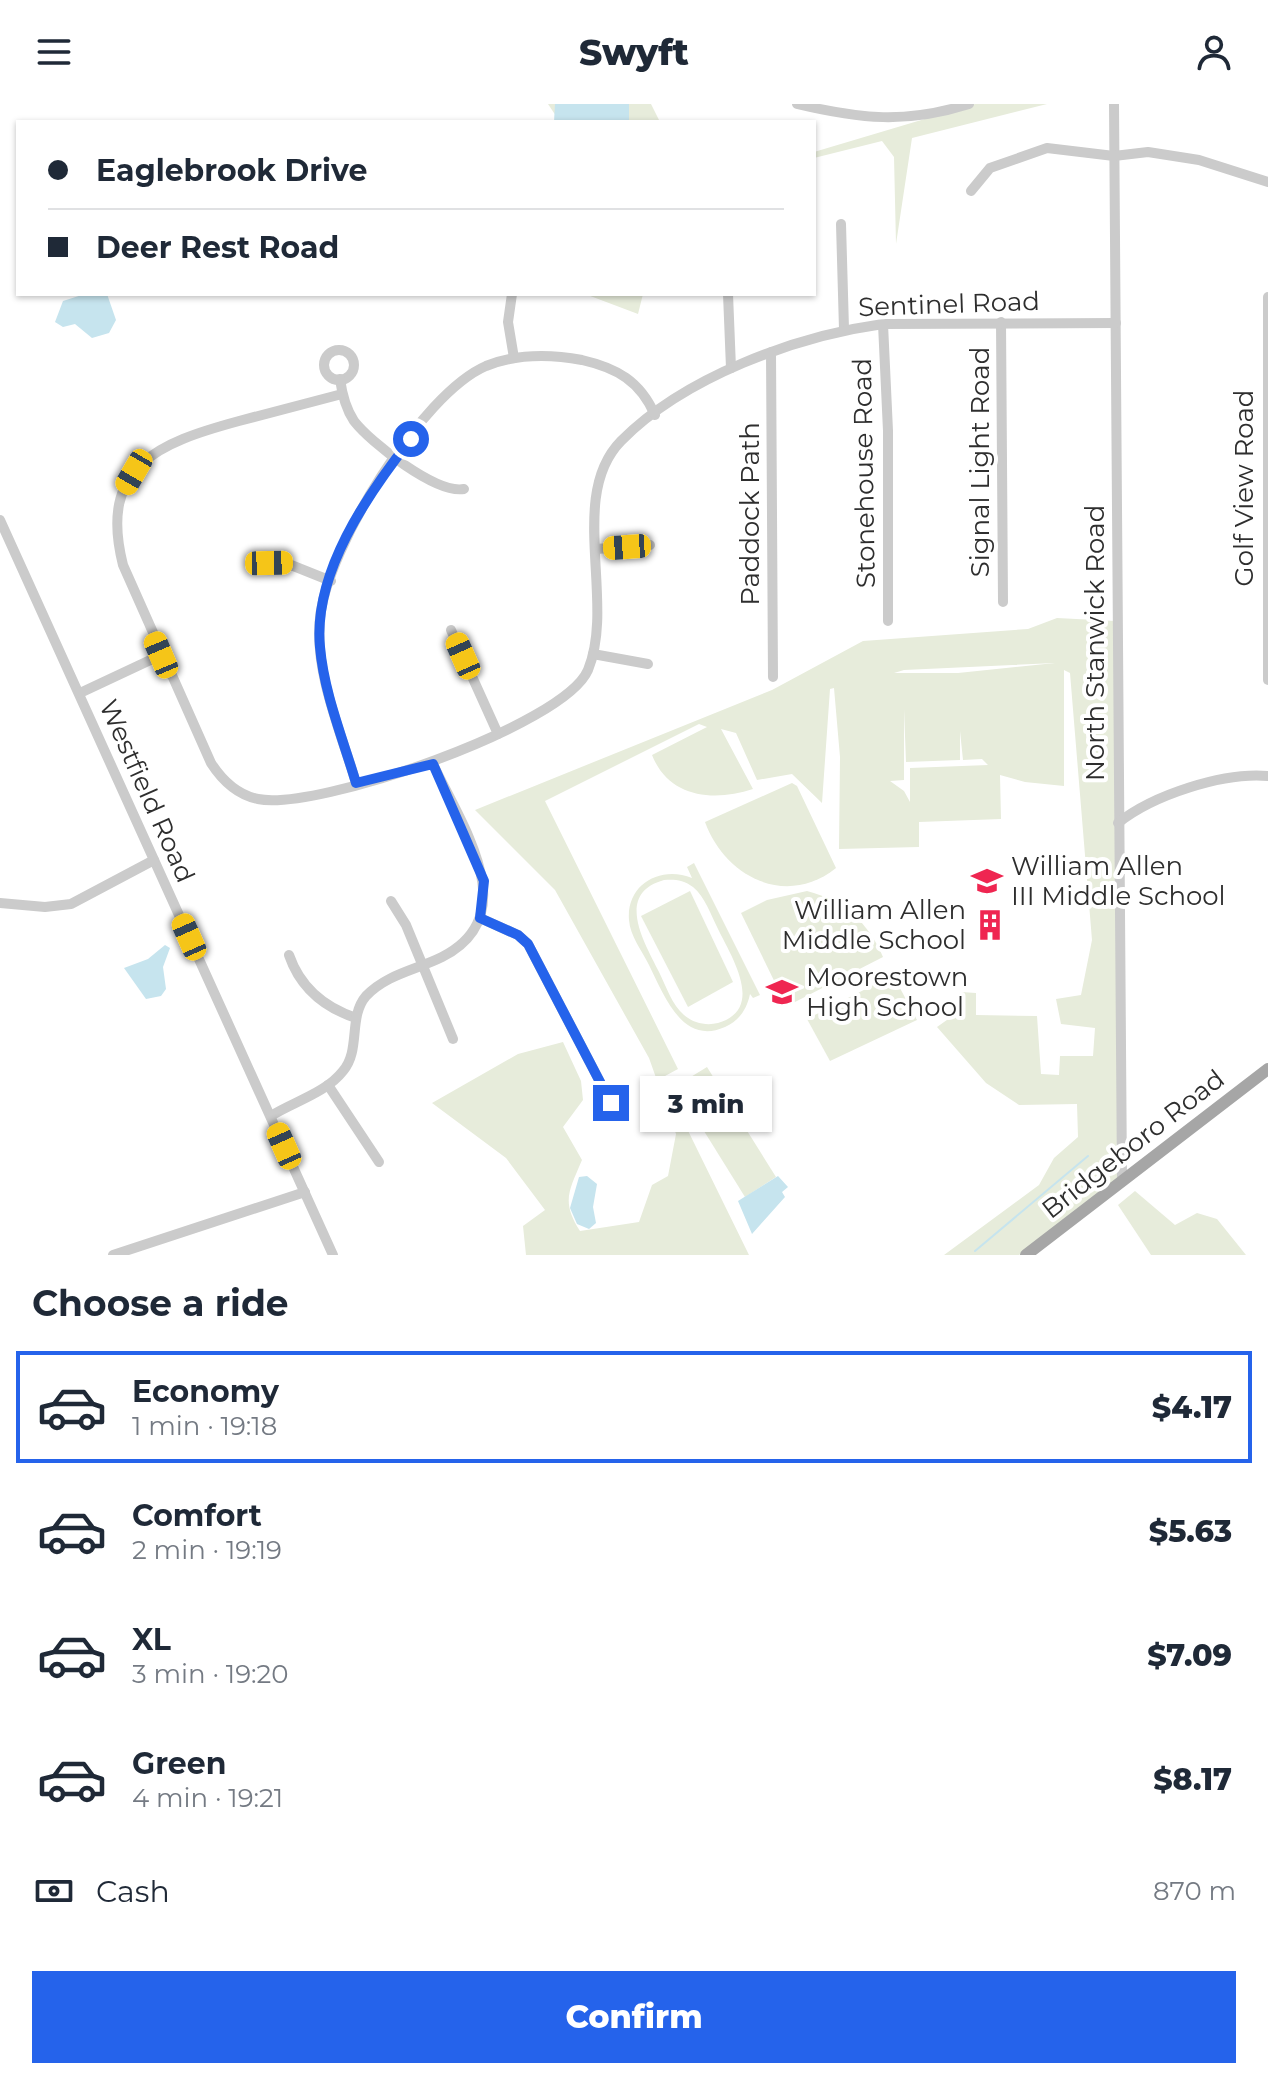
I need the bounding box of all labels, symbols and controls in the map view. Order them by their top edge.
icon: menu [32,30,76,74]
text: Swyft [579,30,689,74]
icon: person [1192,30,1236,74]
text: Eaglebrook Drive [96,152,367,189]
text: Deer Rest Road [96,229,339,266]
street label: Sentinel Road [858,285,1040,323]
street label: Signal Light Road [964,347,996,577]
street label: Stonehouse Road [846,358,882,588]
street label: Golf View Road [1228,390,1260,586]
route start [393,421,429,457]
street label: Paddock Path [734,422,766,606]
car [112,445,156,499]
street label: North Stanwick Road [1079,505,1111,781]
car [602,533,652,561]
car [245,551,293,575]
car [141,628,181,682]
car [442,629,484,683]
street label: Westfield Road [92,695,202,887]
place label: William Allen III Middle School [1011,850,1226,912]
school or university icon: William Allen III Middle School [970,864,1004,898]
place label: William Allen Middle School [782,894,966,956]
building icon: William Allen Middle School [973,908,1007,942]
car [168,910,210,964]
place label: Moorestown High School [806,961,968,1023]
school or university icon: Moorestown High School [765,975,799,1009]
street label: Bridgeboro Road [1035,1063,1231,1225]
callout: 3 min [639,1075,771,1131]
route end [593,1085,629,1121]
text: 3 min [668,1088,744,1120]
car [263,1119,305,1173]
text: Choose a ride [32,1281,289,1325]
icon: car [36,1371,108,1443]
text: Economy [132,1373,279,1410]
text: $4.17 [1152,1389,1232,1426]
text: 1 min · 19:18 [132,1410,277,1442]
icon: car [36,1495,108,1567]
text: Comfort [132,1497,262,1534]
text: $5.63 [1149,1513,1232,1550]
text: 2 min · 19:19 [132,1534,282,1566]
icon: car [36,1619,108,1691]
text: XL [132,1621,171,1658]
text: $7.09 [1147,1637,1232,1674]
text: 3 min · 19:20 [132,1658,288,1690]
icon: car [36,1743,108,1815]
text: Green [132,1745,226,1782]
text: $8.17 [1153,1761,1232,1798]
text: 4 min · 19:21 [132,1782,283,1814]
icon: cash [32,1869,76,1913]
text: Cash [96,1873,170,1910]
text: 870 m [1153,1875,1236,1907]
button: Confirm [32,1971,1236,2063]

